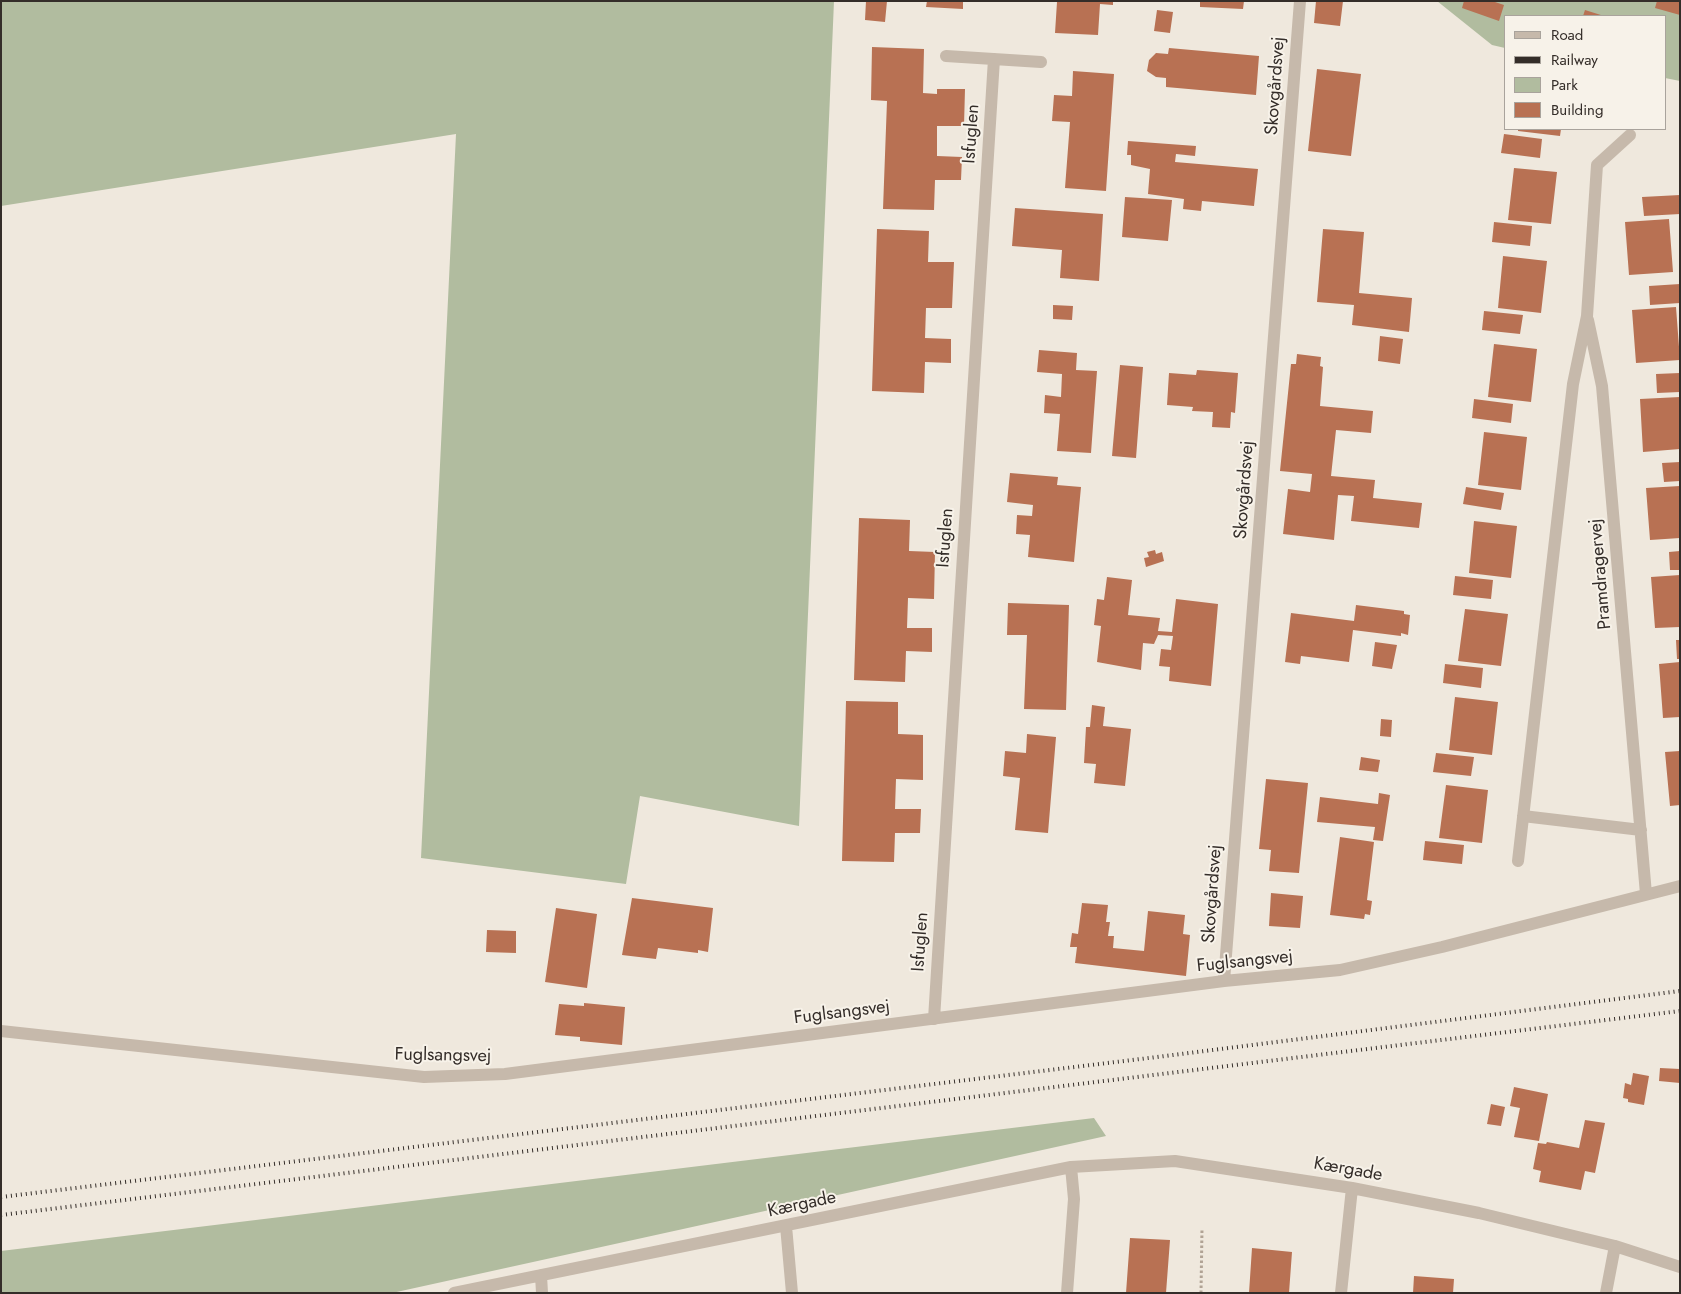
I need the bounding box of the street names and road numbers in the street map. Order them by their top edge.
street label: Skovgårdsvej [1262,36,1290,136]
street label: Isfuglen [959,104,985,164]
street label: Skovgårdsvej [1231,440,1259,540]
street label: Isfuglen [933,508,959,568]
street label: Pramdragervej [1585,518,1617,630]
street label: Skovgårdsvej [1199,844,1227,944]
street label: Isfuglen [908,912,934,972]
street label: Fuglsangsvej [1196,946,1294,978]
street label: Fuglsangsvej [793,996,891,1030]
street label: Fuglsangsvej [394,1044,492,1068]
street label: Kærgade [1312,1153,1384,1187]
street label: Kærgade [766,1187,838,1223]

